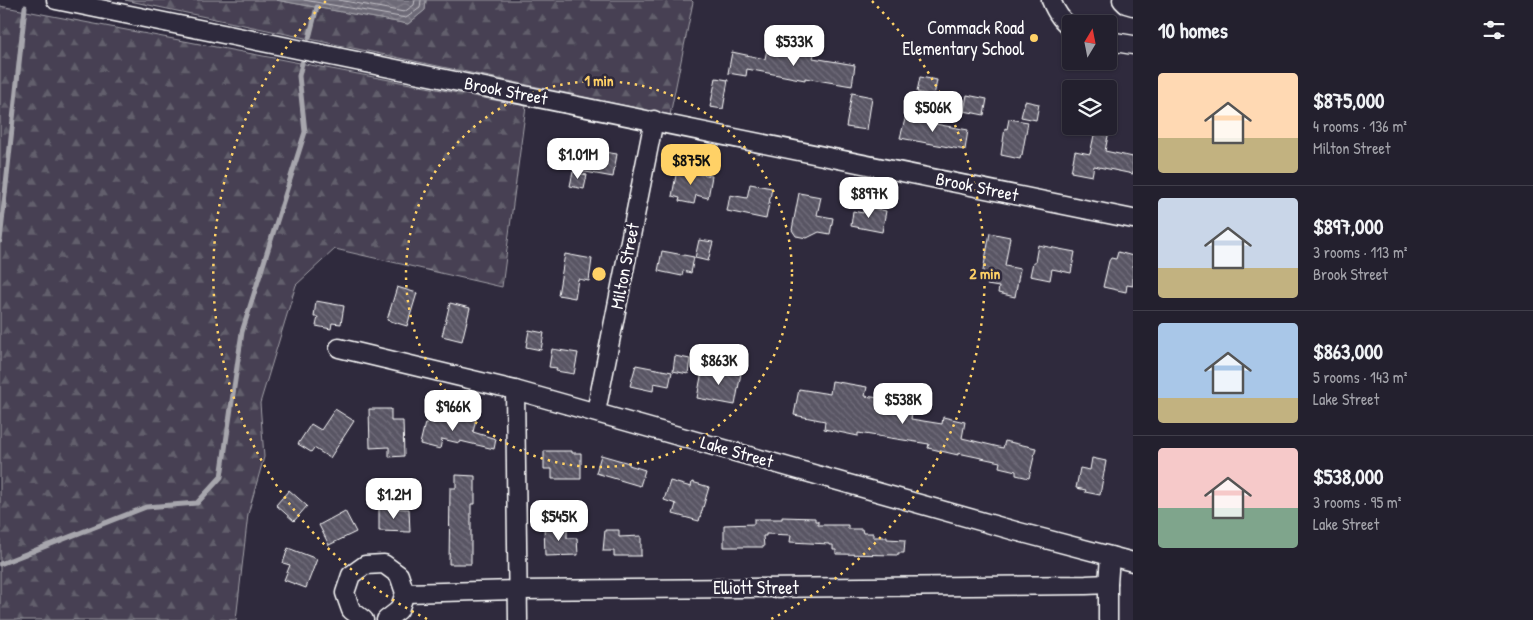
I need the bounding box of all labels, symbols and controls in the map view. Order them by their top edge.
place label: Commack Road Elementary School [903,15,1024,61]
north arrow [1062,15,1118,70]
map controls [1062,15,1117,135]
text: 10 homes [1158,16,1228,45]
icon: filters [1480,16,1508,44]
pin: $533K [759,24,829,67]
text: $533K [775,30,813,52]
marker: Commack Road Elementary School [1028,32,1040,44]
street label: Brook Street [462,70,551,111]
text: 1 min [584,70,614,91]
button: layers [1062,80,1117,135]
text: $875,000 [1313,86,1384,115]
pin: $506K [898,90,968,133]
icon: home [1198,93,1258,153]
text: $506K [915,96,951,118]
text: 4 rooms · 136 m² [1313,115,1407,137]
text: Milton Street [1313,137,1390,159]
pin: $1.01M [537,138,619,180]
text: $1.01M [558,143,598,165]
pin: $875K [656,144,726,186]
text: $875K [672,149,710,171]
street label: Brook Street [933,166,1022,208]
pin: $897K [834,176,904,219]
text: $897K [850,182,888,204]
text: $897,000 [1313,212,1383,241]
icon: home [1198,218,1258,278]
street label: Milton Street [604,220,645,311]
text: 3 rooms · 113 m² [1313,241,1408,263]
text: 2 min [970,263,1001,284]
text: Brook Street [1313,263,1388,285]
centre of rings [590,265,608,283]
text: $863,000 [1313,337,1383,366]
icon: home [1198,343,1258,403]
pin: $863K [684,344,754,386]
text: $863K [701,349,737,371]
text: 5 rooms · 143 m² [1313,366,1407,388]
pin: $538K [868,382,938,425]
text: $538K [884,388,922,410]
text: Lake Street [1313,388,1379,410]
pin: $966K [418,390,488,432]
text: $966K [435,395,471,417]
street label: Lake Street [698,429,777,474]
text: $538,000 [1313,462,1384,491]
icon: home [1198,468,1258,528]
pin: $1.2M [359,478,429,520]
text: $1.2M [377,483,411,505]
text: 3 rooms · 95 m² [1313,491,1401,513]
pin: $545K [524,500,594,542]
text: $545K [541,505,577,527]
text: Lake Street [1313,513,1379,535]
street label: Elliott Street [713,575,800,600]

